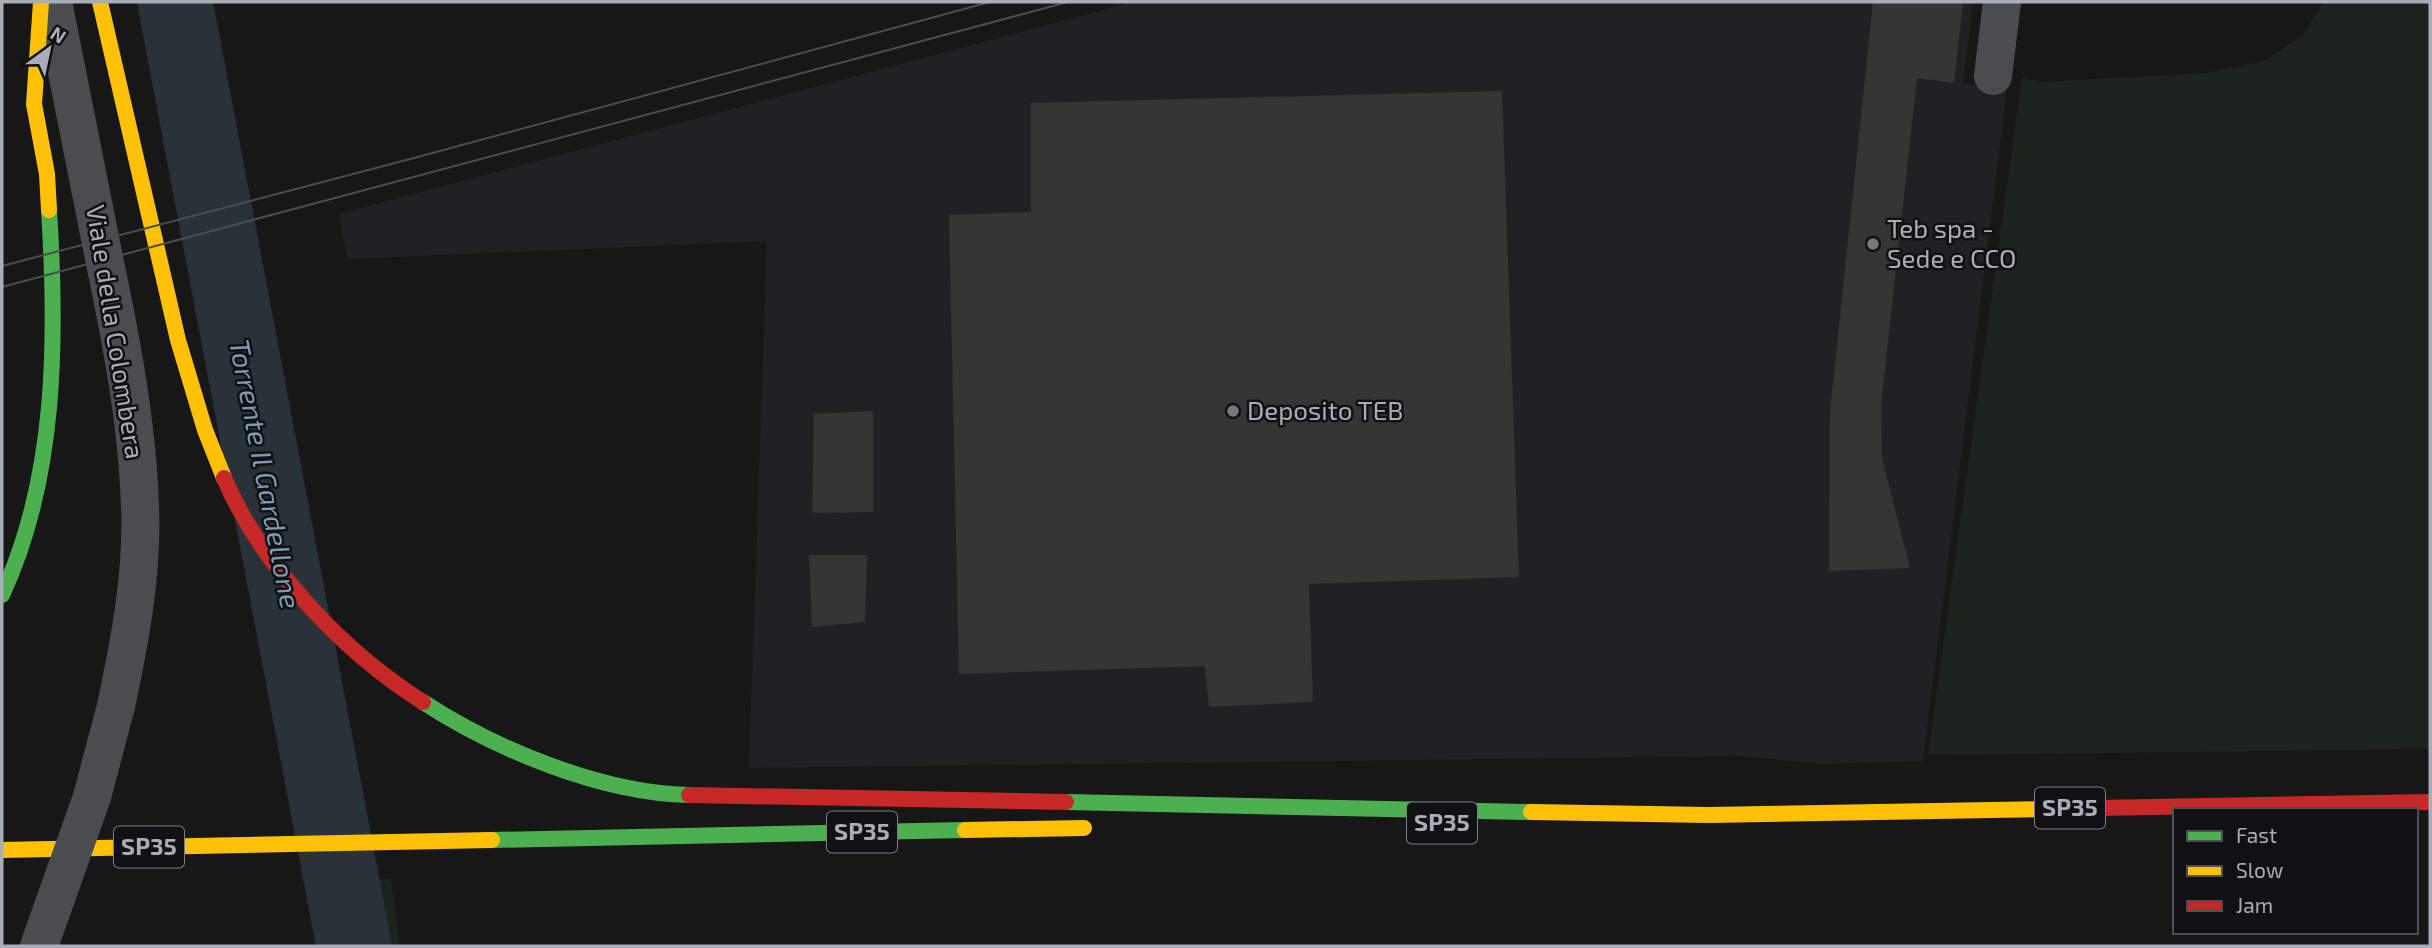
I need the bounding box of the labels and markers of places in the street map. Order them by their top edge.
place label: Teb spa - Sede e CCO [1887,212,2016,273]
marker: Teb spa - Sede e CCO [1865,236,1881,252]
place label: Deposito TEB [1247,394,1403,425]
marker: Deposito TEB [1225,403,1241,419]

